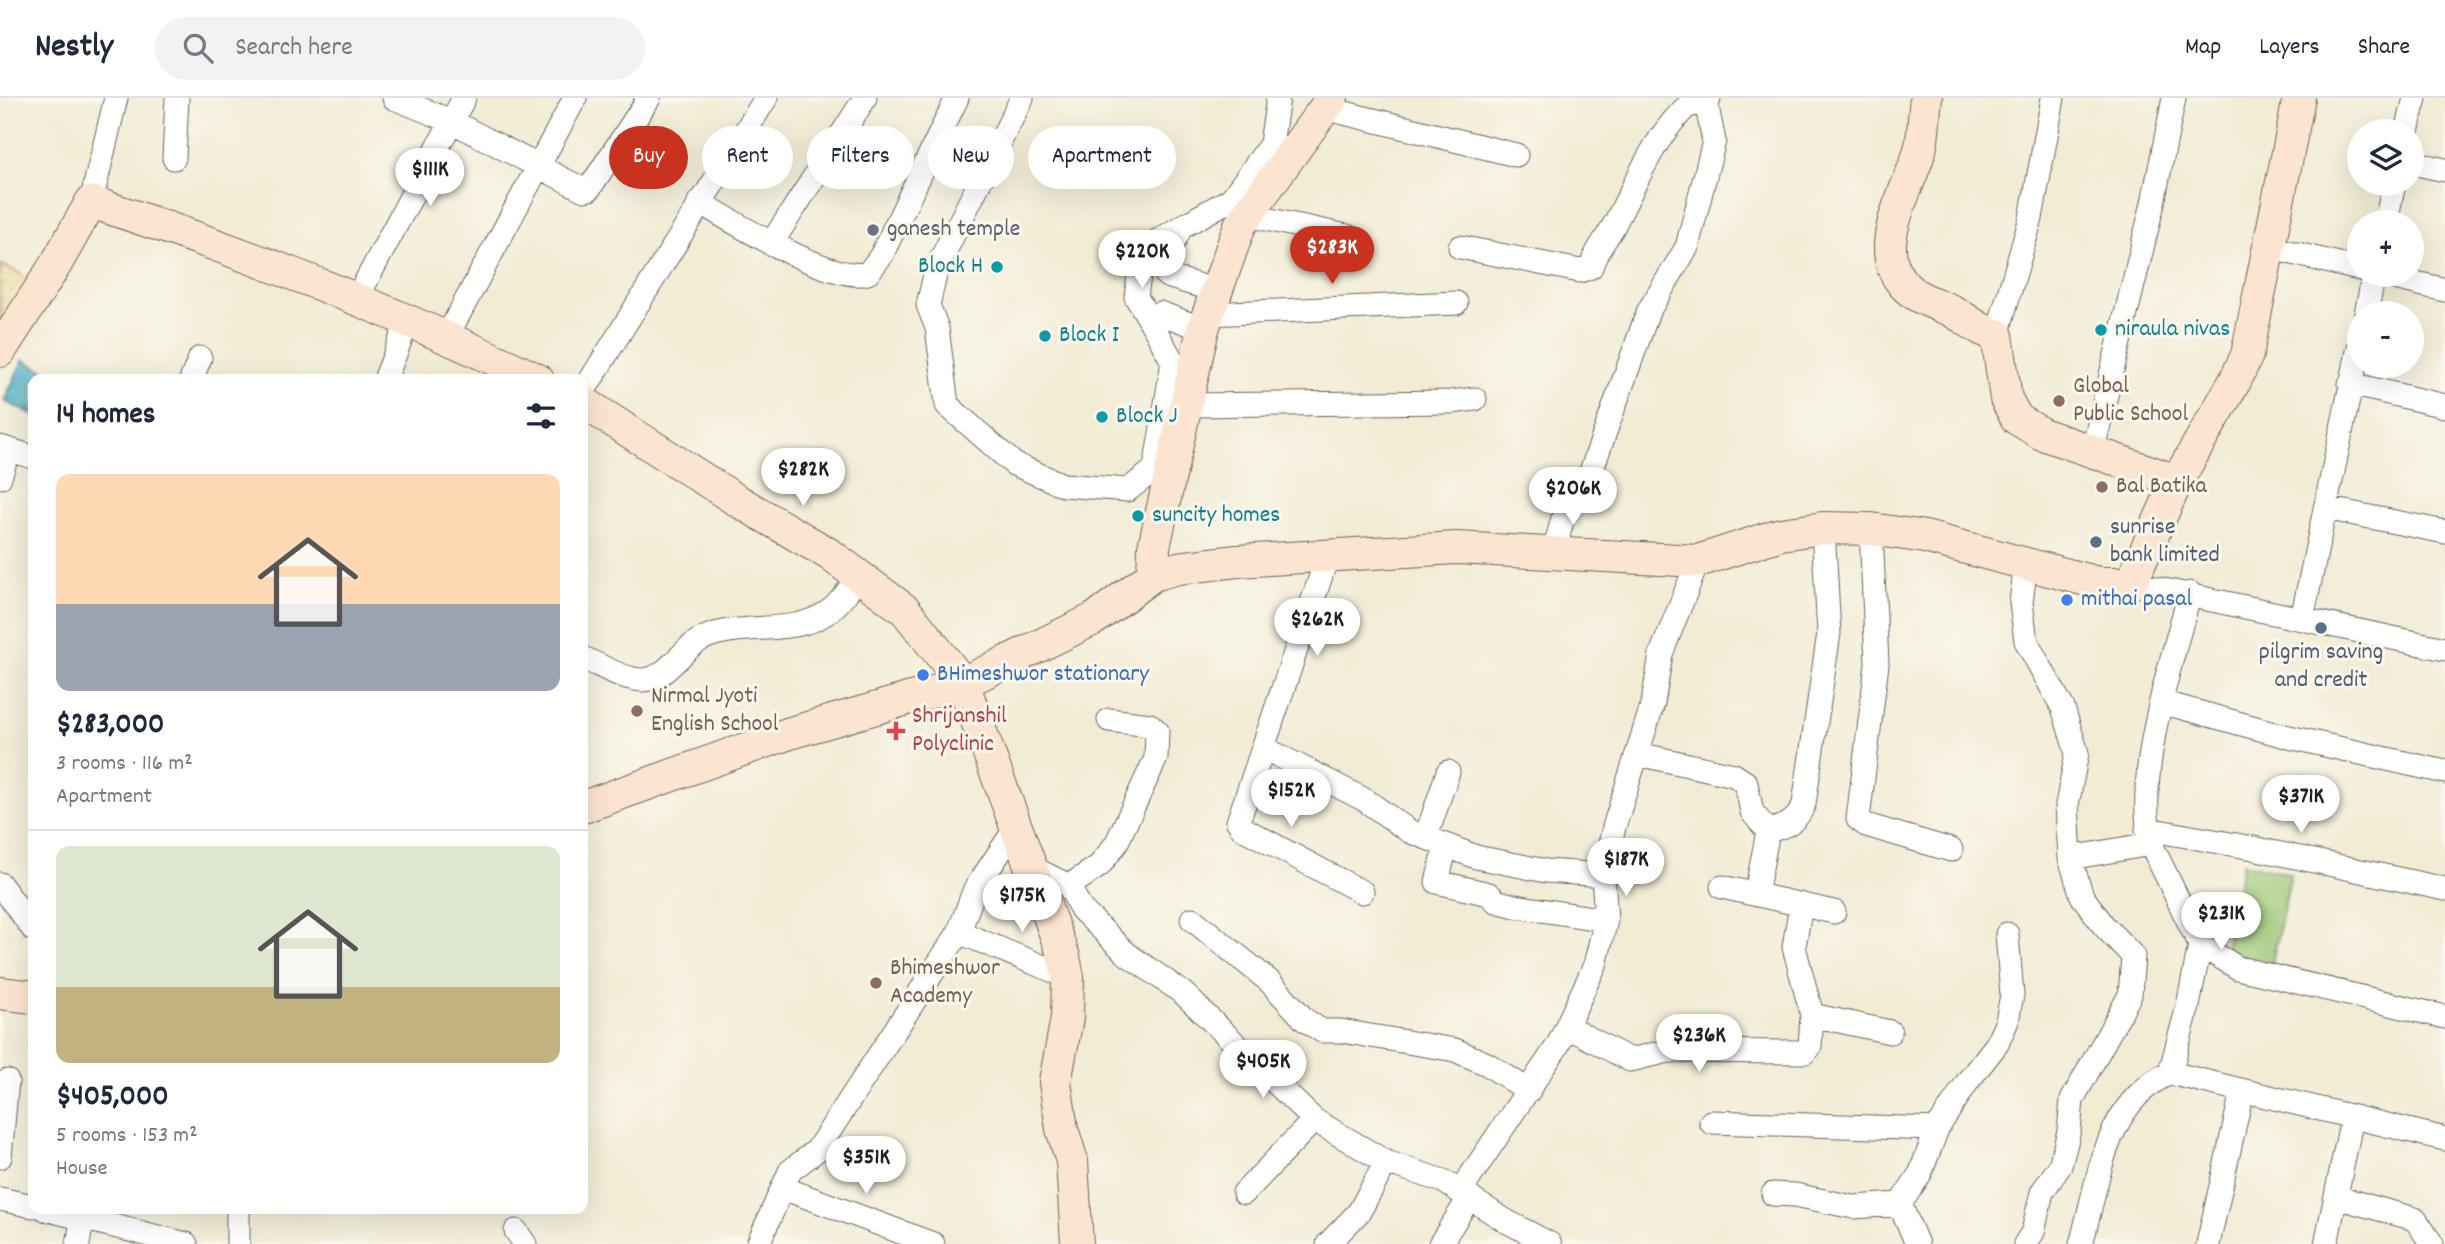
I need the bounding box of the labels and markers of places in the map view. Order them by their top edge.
pin: $111K [381,148,479,208]
place label: ganesh temple [887,213,1020,247]
marker: ganesh temple [865,222,881,238]
pin: $283K [1283,226,1381,286]
pin: $220K [1093,230,1191,290]
place label: Block H [918,250,983,284]
marker: Block H [989,259,1005,275]
place label: niraula nivas [2115,313,2230,347]
place label: Block I [1059,319,1120,353]
marker: niraula nivas [2093,322,2109,338]
marker: Block I [1037,328,1053,344]
place label: Global Public School [2073,370,2188,432]
marker: Global Public School [2051,393,2067,409]
place label: Block J [1116,400,1178,434]
marker: Block J [1094,409,1110,425]
pin: $282K [754,448,852,508]
pin: $206K [1524,468,1622,527]
place label: Bal Batika [2116,470,2208,504]
marker: Bal Batika [2094,479,2110,495]
place label: suncity homes [1152,499,1280,533]
marker: suncity homes [1130,508,1146,524]
place label: sunrise bank limited [2110,511,2220,573]
marker: sunrise bank limited [2088,534,2104,550]
place label: mithai pasal [2081,583,2193,617]
marker: mithai pasal [2059,592,2075,608]
pin: $262K [1268,598,1366,658]
marker: pilgrim saving and credit [2313,620,2329,636]
place label: pilgrim saving and credit [2259,636,2383,698]
place label: BHimeshwor stationary [937,658,1150,692]
marker: BHimeshwor stationary [915,667,931,683]
place label: Nirmal Jyoti English School [651,680,779,742]
place label: Shrijanshil Polyclinic [912,700,1007,762]
marker: Nirmal Jyoti English School [629,703,645,719]
marker: Shrijanshil Polyclinic [886,721,906,741]
pin: $152K [1242,770,1340,829]
pin: $371K [2252,776,2350,835]
pin: $187K [1577,838,1675,898]
pin: $175K [973,874,1071,934]
pin: $231K [2172,892,2270,952]
place label: Bhimeshwor Academy [890,952,1000,1014]
marker: Bhimeshwor Academy [868,975,884,991]
pin: $236K [1650,1014,1748,1074]
pin: $405K [1214,1040,1312,1100]
pin: $351K [817,1136,915,1196]

